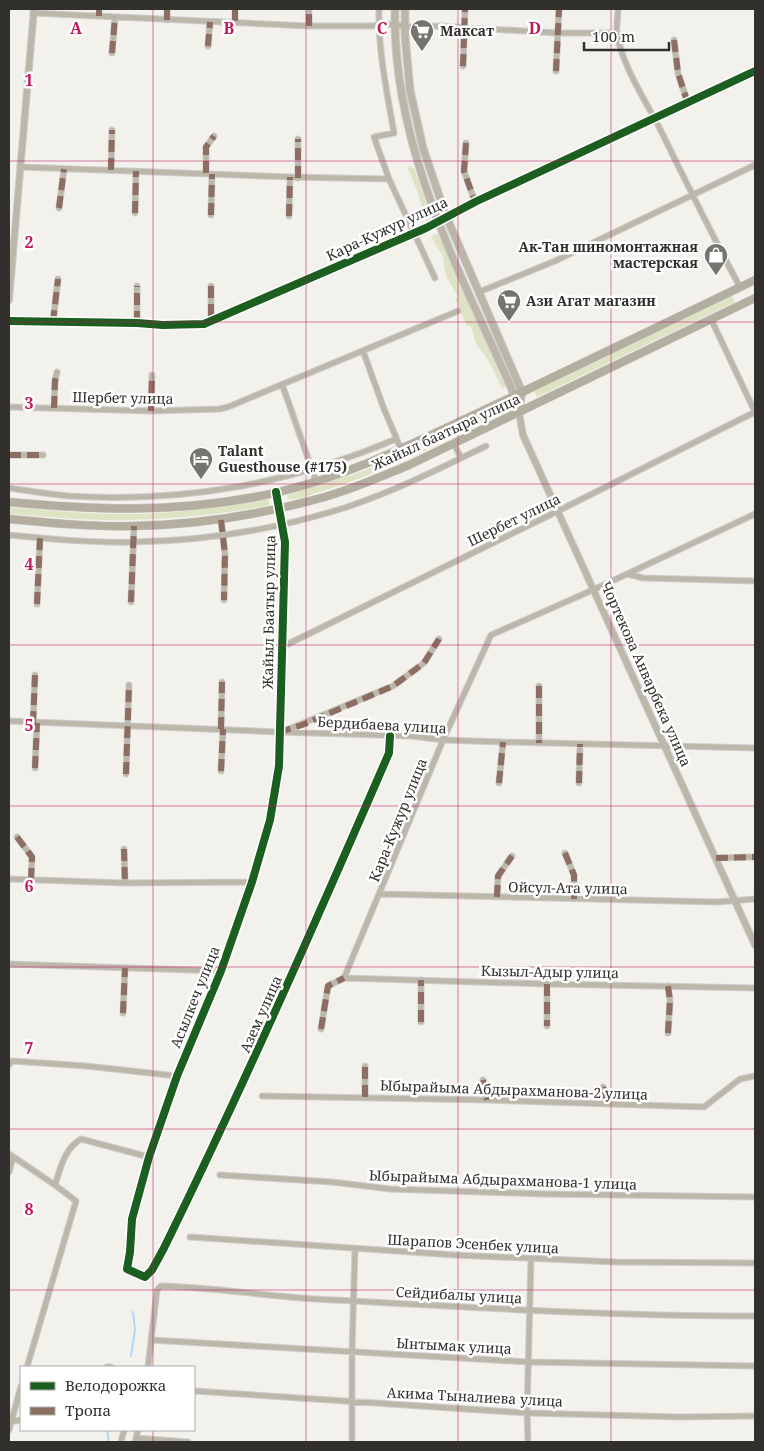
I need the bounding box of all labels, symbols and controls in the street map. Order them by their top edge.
text: A [70,17,83,39]
text: B [224,17,235,39]
text: C [377,17,388,39]
text: D [529,17,541,39]
supermarket icon: Максат [409,18,435,52]
scale bar [584,20,669,52]
place label: Максат [440,21,494,40]
text: 100 m [592,26,635,46]
text: 1 [24,69,34,91]
street label: Кара-Кужур улица [323,192,451,265]
text: 2 [24,231,34,253]
place label: Ак-Тан шиномонтажная мастерская [518,237,698,272]
shop icon: Ак-Тан шиномонтажная мастерская [703,242,729,276]
supermarket icon: Ази Агат магазин [496,288,522,322]
place label: Ази Агат магазин [526,291,656,310]
street label: Шербет улица [72,387,174,408]
street label: Жайыл баатыра улица [368,389,523,475]
text: 3 [24,392,34,414]
place label: Talant Guesthouse (#175) [218,441,347,476]
hotel icon: Talant Guesthouse (#175) [188,446,214,480]
street label: Шербет улица [464,489,564,550]
street label: Жайыл Баатыр улица [258,535,279,690]
text: 4 [24,553,34,575]
street label: Чортекова Анварбека улица [597,578,696,769]
street label: Бердибаева улица [317,712,447,737]
text: 5 [24,714,34,736]
street label: Кара-Кужур улица [364,755,431,885]
text: 6 [24,875,34,897]
street label: Ойсул-Ата улица [508,877,628,898]
street label: Асылкеч улица [165,943,224,1051]
street label: Кызыл-Адыр улица [481,961,619,982]
street label: Азем улица [235,972,286,1055]
text: 7 [24,1037,34,1059]
street label: Ыбырайыма Абдырахманова-2 улица [380,1075,648,1104]
street label: Ыбырайыма Абдырахманова-1 улица [369,1165,637,1194]
text: 8 [24,1198,34,1220]
street label: Шарапов Эсенбек улица [387,1230,559,1257]
street label: Сейдибалы улица [395,1282,523,1307]
street label: Ынтымак улица [396,1333,512,1358]
legend [20,1366,195,1431]
text: Велодорожка [65,1375,166,1395]
street label: Акима Тыналиева улица [386,1382,564,1411]
text: Тропа [65,1400,111,1420]

